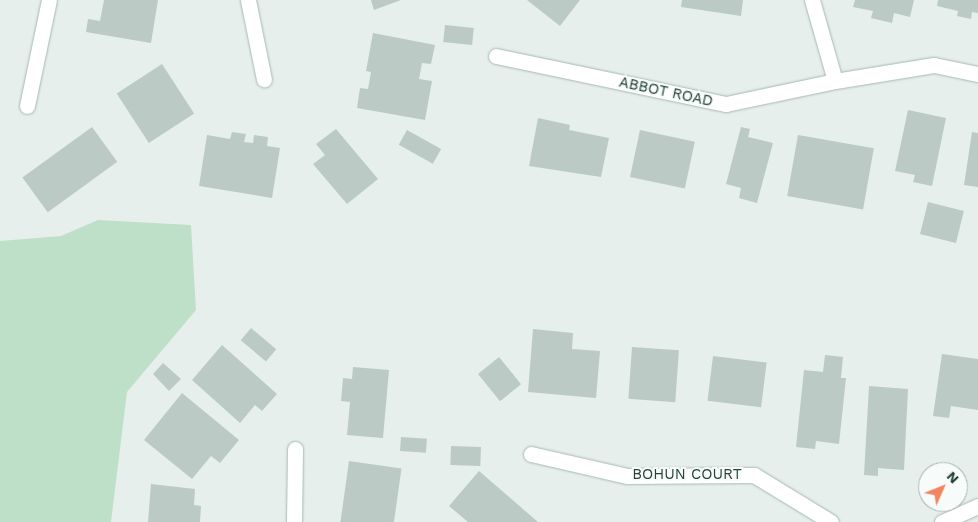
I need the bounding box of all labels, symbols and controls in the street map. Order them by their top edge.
street label: ABBOT ROAD [617,73,715,111]
north arrow [918,462,968,512]
street label: BOHUN COURT [632,466,742,484]
text: N [944,468,962,487]

